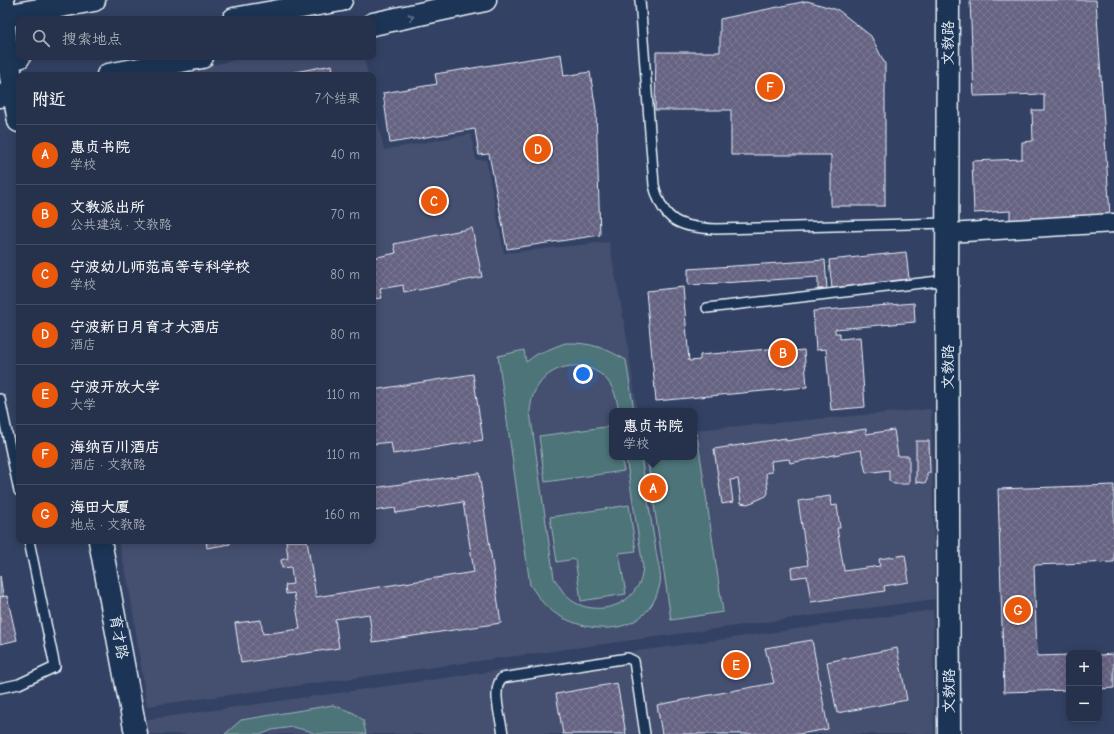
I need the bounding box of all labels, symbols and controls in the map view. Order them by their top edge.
one-way arrow [408,13,414,21]
search box [16,16,376,60]
street label: 文教路 [939,20,957,66]
icon: search [30,27,52,49]
text: 搜索地点 [62,30,122,48]
pin: F [757,72,783,102]
text: 附近 [32,90,66,109]
text: 7个结果 [315,91,360,106]
pin: D [525,134,551,164]
text: 惠贞书院 [70,138,130,156]
text: A [41,147,49,162]
text: 40 m [331,147,360,162]
text: 学校 [70,157,96,172]
pin: C [421,186,447,216]
text: 文教派出所 [70,198,145,216]
text: B [41,207,49,222]
text: 70 m [331,207,360,222]
text: 公共建筑 · 文教路 [70,217,172,232]
text: 宁波幼儿师范高等专科学校 [70,258,250,276]
text: C [41,267,49,282]
text: 80 m [330,267,360,282]
text: 学校 [70,277,96,292]
text: 宁波新日月育才大酒店 [70,318,220,336]
text: D [41,327,49,342]
text: 80 m [330,327,360,342]
text: 酒店 [70,337,96,352]
pin: B [770,338,796,368]
street label: 文教路 [939,344,957,390]
your location [573,364,593,384]
text: 宁波开放大学 [70,378,160,396]
text: E [41,387,49,402]
text: 110 m [327,387,360,402]
text: 大学 [70,397,96,412]
popup [609,408,697,460]
text: 惠贞书院 [623,417,683,435]
text: 学校 [623,436,649,451]
text: 海纳百川酒店 [70,438,160,456]
text: F [41,447,49,462]
text: 110 m [327,447,360,462]
text: 酒店 · 文教路 [70,457,146,472]
pin: A [640,473,666,503]
text: 海田大厦 [70,498,130,516]
text: G [40,507,50,522]
text: 160 m [325,507,360,522]
text: 地点 · 文教路 [70,517,146,532]
pin: G [1005,595,1031,625]
street label: 育才路 [106,613,132,661]
pin: E [723,650,749,680]
map controls [1066,650,1102,722]
button: + [1066,650,1102,686]
street label: 文教路 [940,668,958,714]
button: − [1066,686,1102,722]

